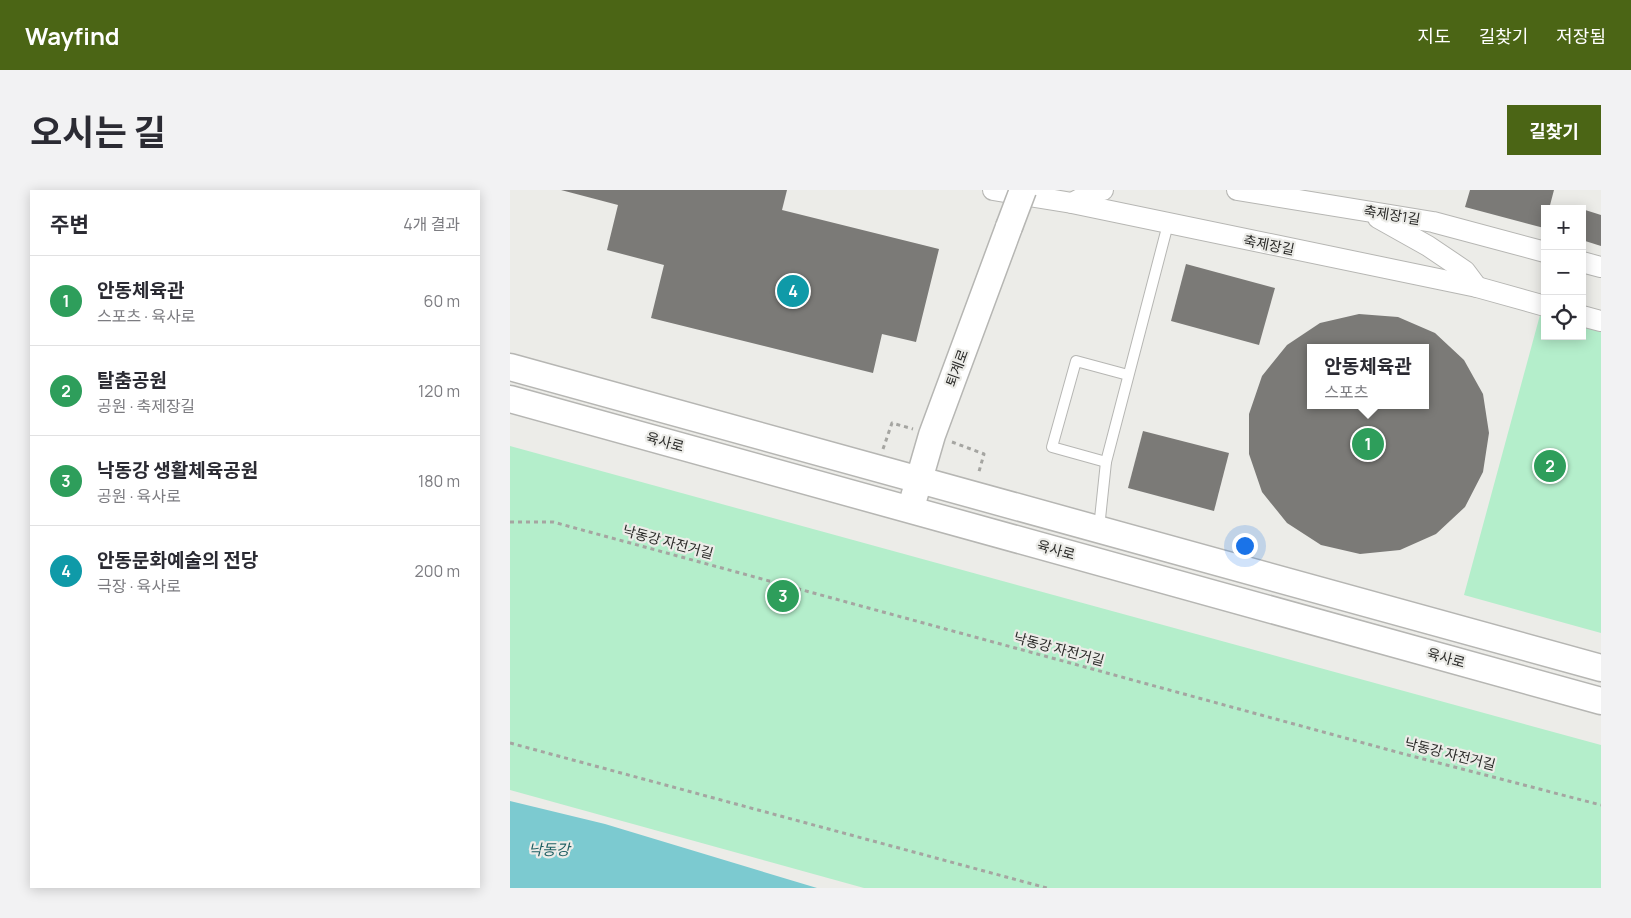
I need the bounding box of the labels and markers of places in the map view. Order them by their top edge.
pin: 4 [777,272,809,310]
pin: 1 [1352,425,1384,463]
pin: 2 [1534,447,1566,485]
pin: 3 [767,577,799,615]

